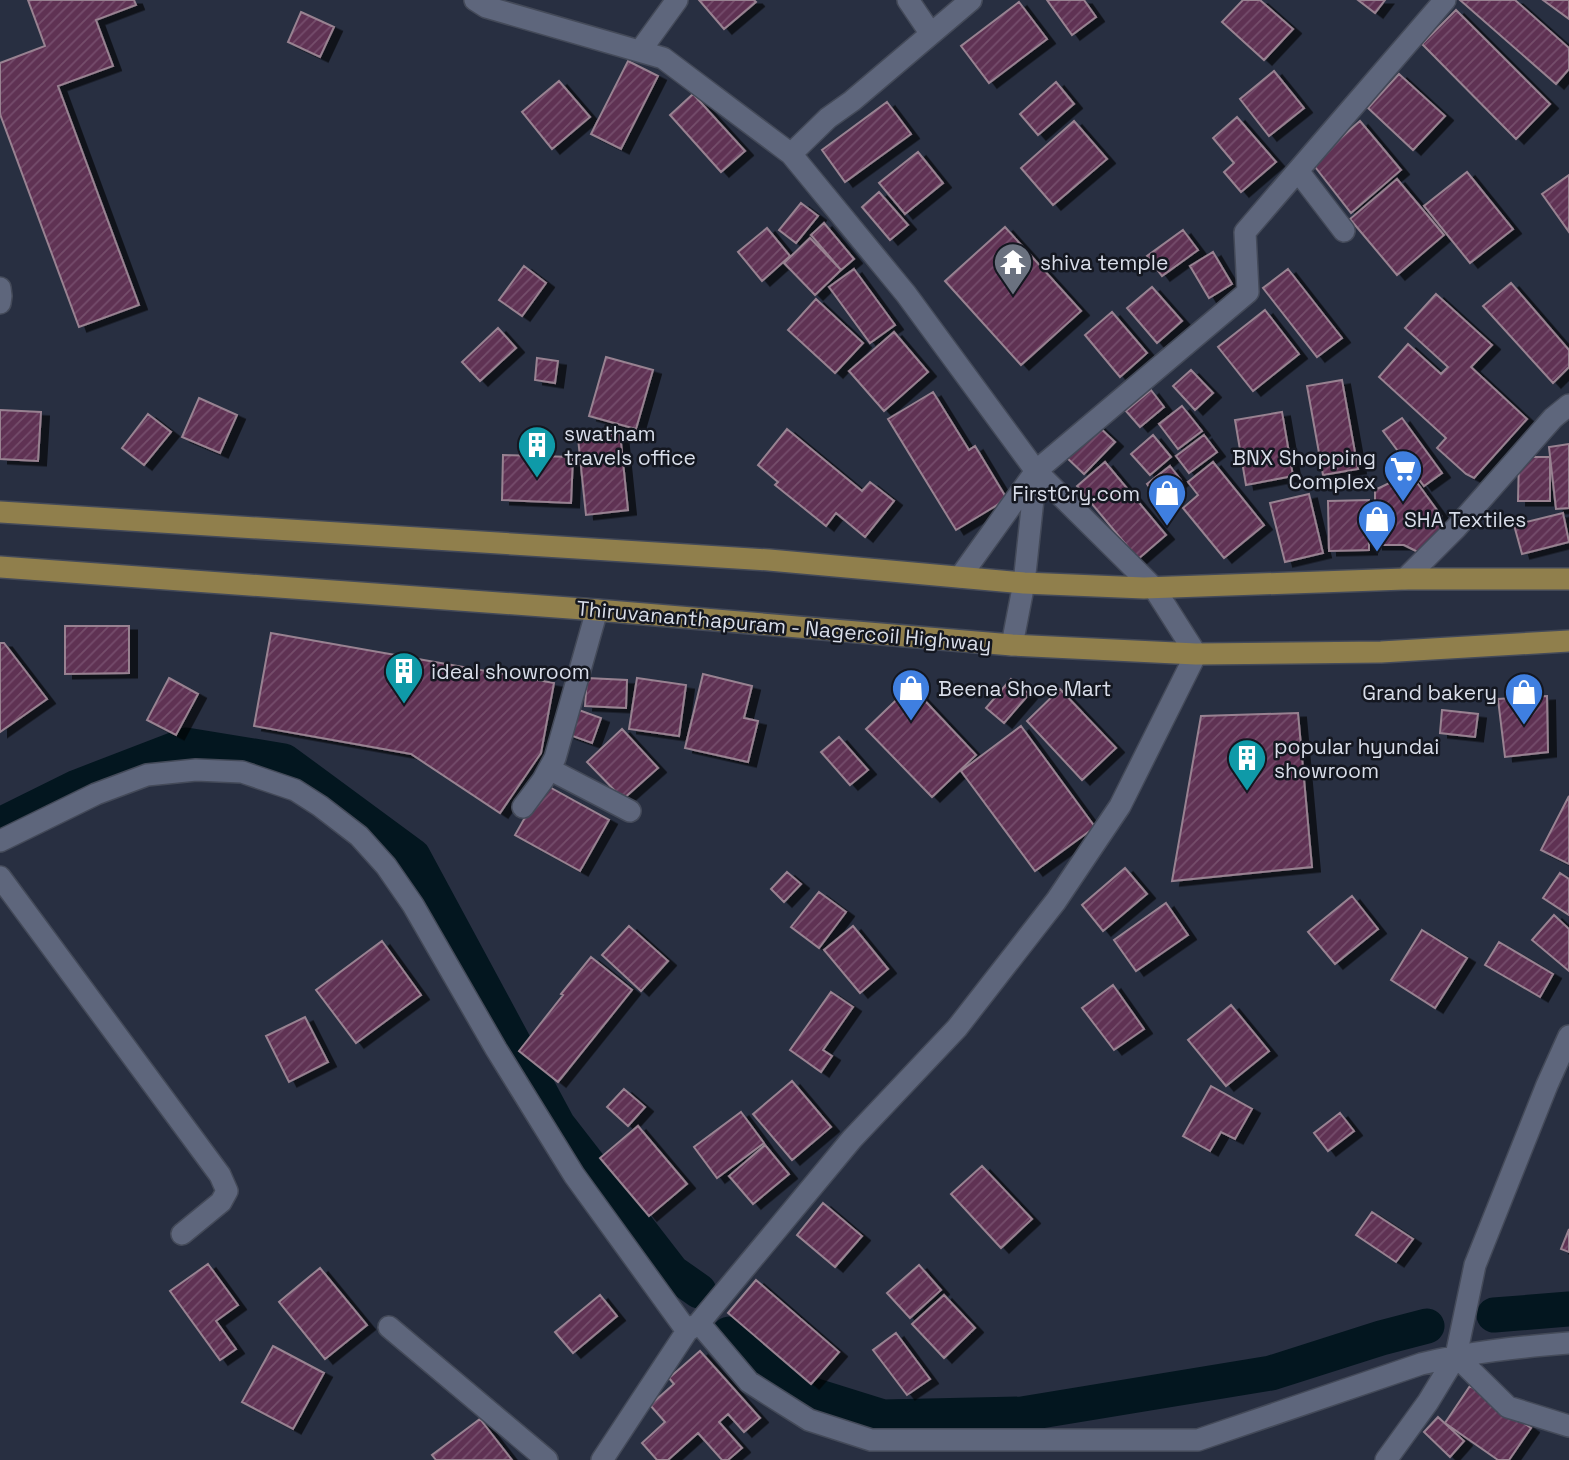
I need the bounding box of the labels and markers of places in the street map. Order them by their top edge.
temple icon: shiva temple [992,241,1034,296]
place label: shiva temple [1040,249,1168,276]
place label: swatham travels office [564,420,696,471]
building icon: swatham travels office [516,424,558,479]
place label: BNX Shopping Complex [1232,444,1376,495]
supermarket icon: BNX Shopping Complex [1382,448,1424,503]
shop icon: FirstCry.com [1146,472,1188,527]
place label: FirstCry.com [1012,480,1140,507]
shop icon: SHA Textiles [1356,498,1398,553]
place label: SHA Textiles [1404,506,1526,533]
building icon: ideal showroom [383,650,425,705]
place label: ideal showroom [431,658,590,685]
shop icon: Beena Shoe Mart [890,667,932,722]
shop icon: Grand bakery [1503,671,1545,726]
place label: Beena Shoe Mart [938,675,1111,702]
place label: Grand bakery [1362,679,1497,706]
place label: popular hyundai showroom [1274,733,1439,784]
building icon: popular hyundai showroom [1226,737,1268,792]

